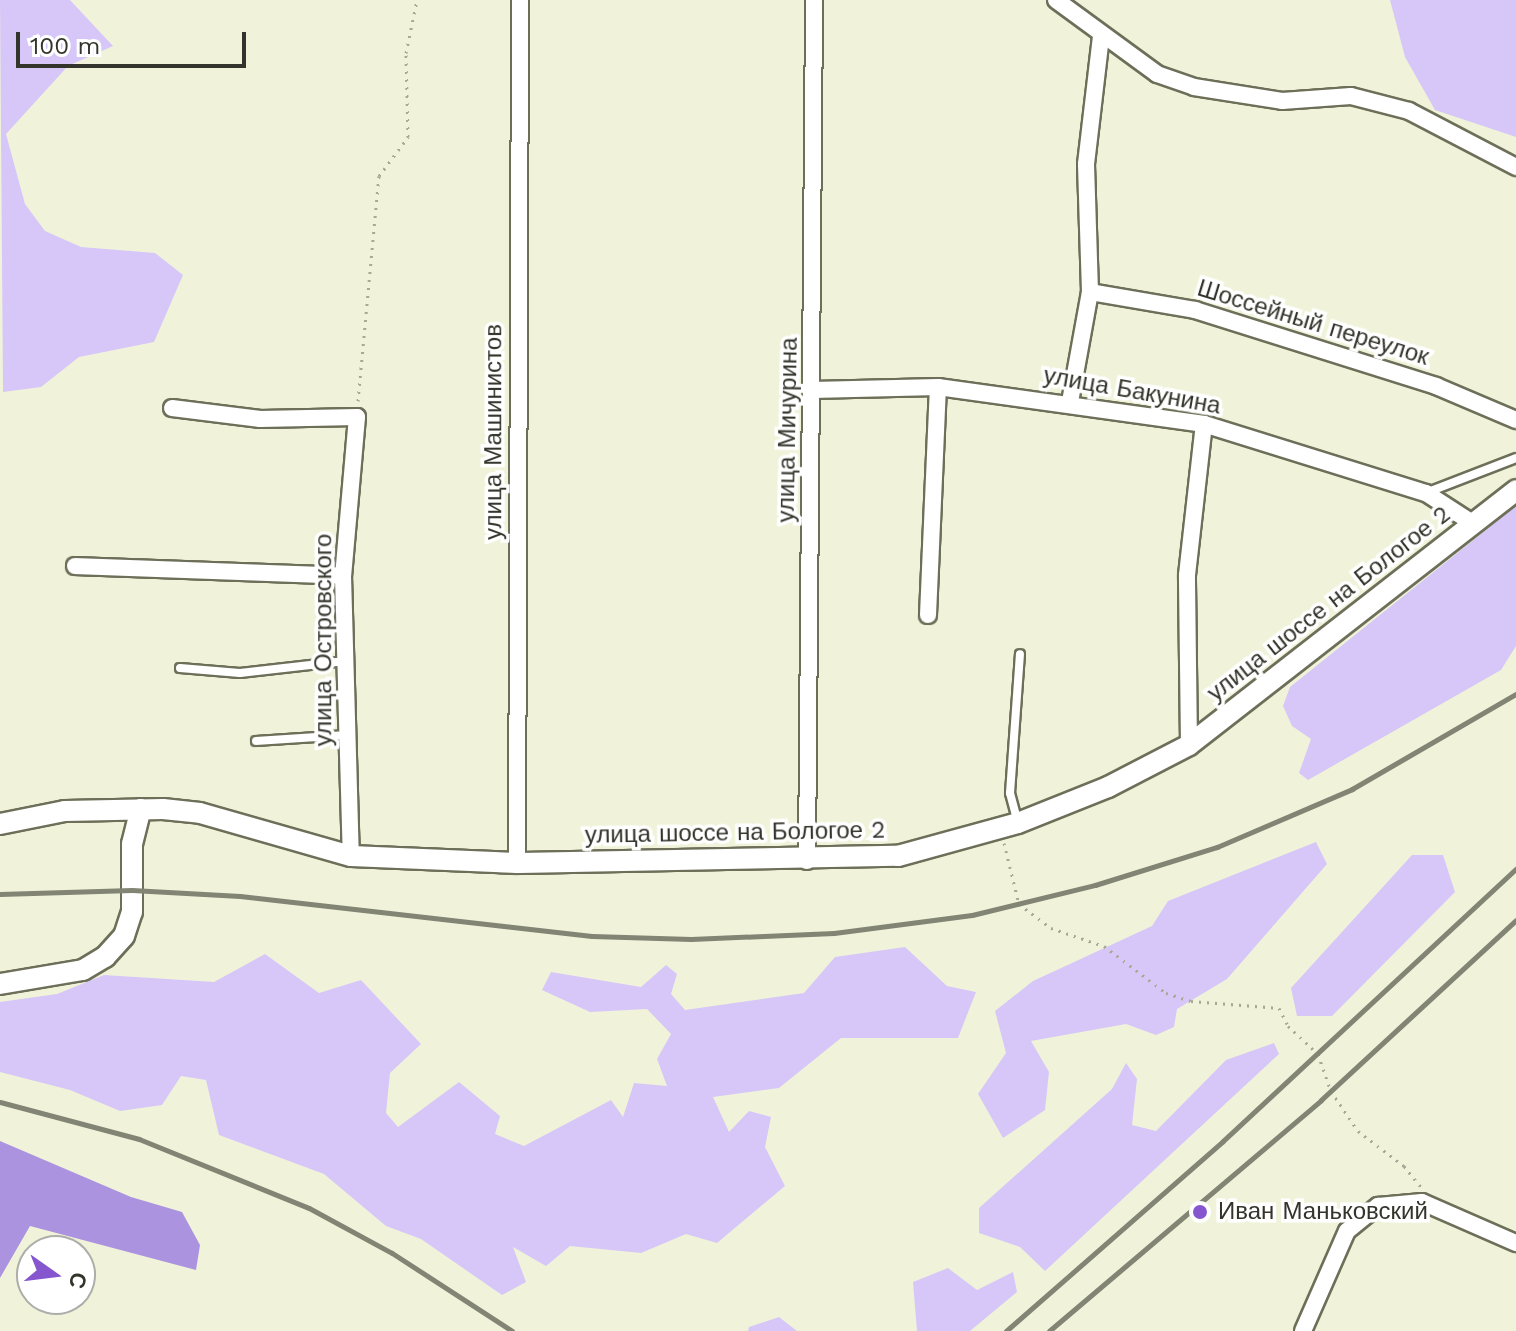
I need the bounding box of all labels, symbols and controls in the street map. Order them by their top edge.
scale bar [20,16,250,66]
text: 100 m [30,32,100,60]
street label: Шоссейный переулок [1194,274,1432,372]
street label: улица Машинистов [480,324,508,540]
street label: улица Мичурина [772,337,804,523]
street label: улица Бакунина [1041,361,1223,421]
street label: улица шоссе на Бологое 2 [1202,500,1456,708]
street label: улица Островского [310,534,338,746]
street label: улица шоссе на Бологое 2 [585,816,885,850]
place label: Иван Маньковский [1218,1198,1428,1226]
marker: Иван Маньковский [1189,1201,1211,1223]
north arrow [16,1235,96,1315]
text: С [64,1270,92,1291]

